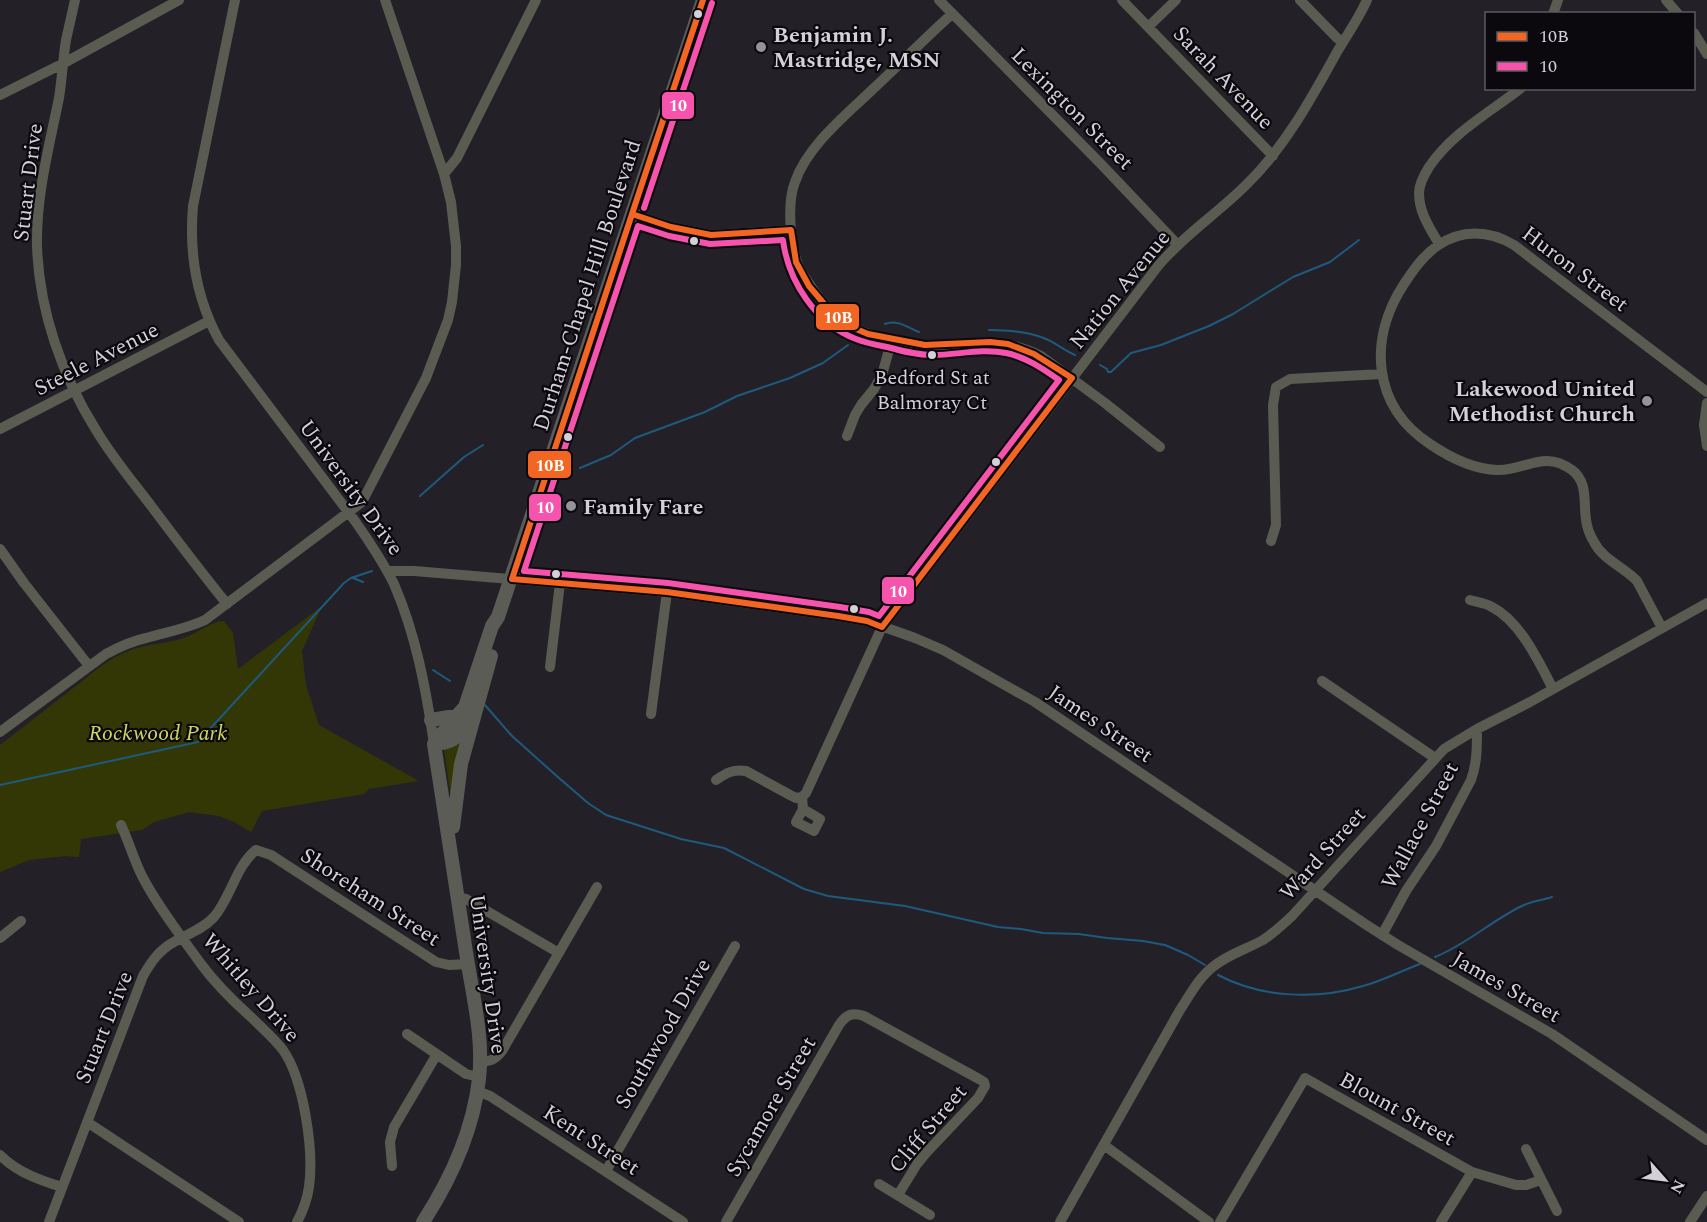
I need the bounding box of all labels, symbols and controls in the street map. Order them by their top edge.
unlabelled marker [692,8,704,20]
legend [1485,12,1695,90]
place label: Benjamin J. Mastridge, MSN [773,19,940,77]
street label: Sarah Avenue [1165,19,1281,137]
text: 10B [1539,23,1569,50]
marker: Benjamin J. Mastridge, MSN [754,40,768,54]
street label: Lexington Street [1003,40,1141,178]
text: 10 [1539,53,1557,80]
line badge: 10 [661,91,695,120]
text: 10 [669,94,687,118]
street label: Stuart Drive [5,121,52,243]
street label: Durham-Chapel Hill Boulevard [525,135,650,436]
street label: Huron Street [1515,218,1636,321]
street label: Nation Avenue [1062,223,1179,357]
unlabelled marker [688,235,700,247]
line badge: 10B [815,303,860,331]
text: 10B [823,306,853,330]
street label: Steele Avenue [28,314,165,405]
marker: Bedford St at Balmoray Ct [926,349,938,361]
place label: Bedford St at Balmoray Ct [874,363,990,418]
place label: Lakewood United Methodist Church [1448,373,1635,431]
marker: Lakewood United Methodist Church [1640,394,1654,408]
street label: University Drive [290,413,411,563]
unlabelled marker [562,431,574,443]
line badge: 10B [527,450,572,479]
text: 10B [535,454,565,478]
unlabelled marker [990,456,1002,468]
place label: Family Fare [583,491,703,524]
line badge: 10 [528,493,562,522]
text: 10 [536,496,554,520]
marker: Family Fare [564,499,578,513]
unlabelled marker [550,568,562,580]
line badge: 10 [881,576,915,605]
text: 10 [889,580,907,604]
unlabelled marker [848,603,860,615]
street label: James Street [1041,677,1160,772]
park label: Rockwood Park [89,717,227,750]
street label: Wallace Street [1373,756,1468,895]
street label: Ward Street [1272,800,1374,908]
street label: Shoreham Street [294,839,447,955]
street label: University Drive [460,892,515,1056]
street label: Whitley Drive [194,926,308,1050]
street label: James Street [1446,943,1567,1032]
street label: Southwood Drive [607,952,720,1115]
street label: Stuart Drive [67,966,142,1089]
street label: Sycamore Street [718,1030,825,1183]
street label: Blount Street [1333,1064,1462,1155]
street label: Cliff Street [881,1077,976,1181]
street label: Kent Street [536,1097,646,1184]
north arrow [1635,1150,1695,1210]
text: N [1664,1175,1691,1198]

